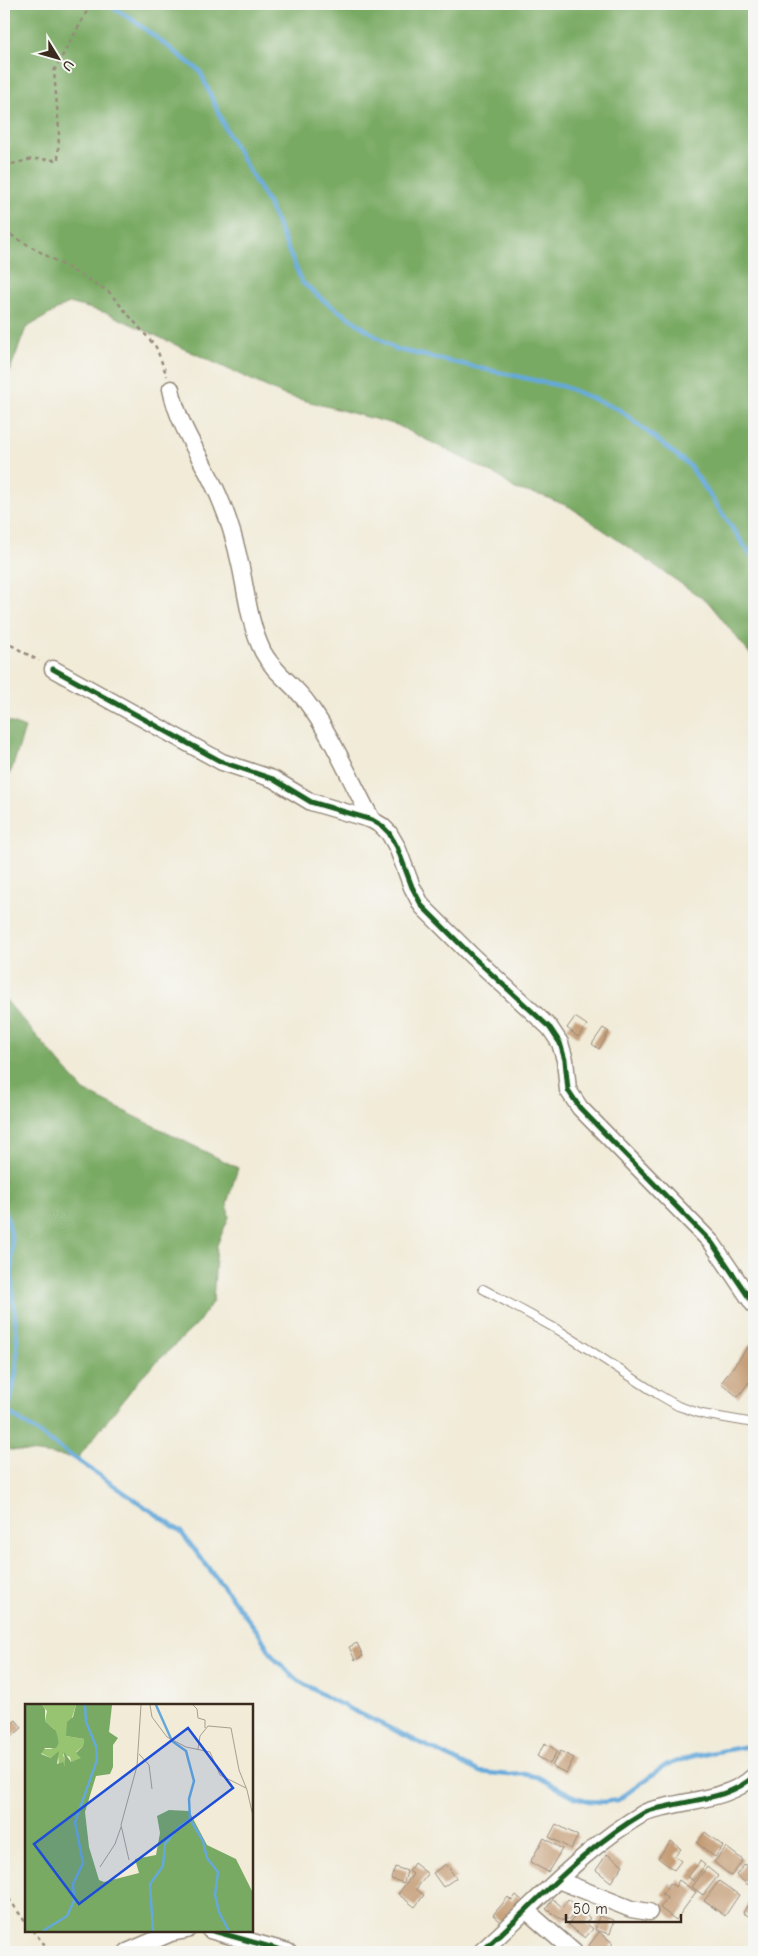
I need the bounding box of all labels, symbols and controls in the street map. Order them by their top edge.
north arrow [32,32,82,82]
text: U [58,57,78,74]
inset map [25,1704,252,1931]
scale bar [566,1891,680,1923]
text: 50 m [573,1900,608,1918]

